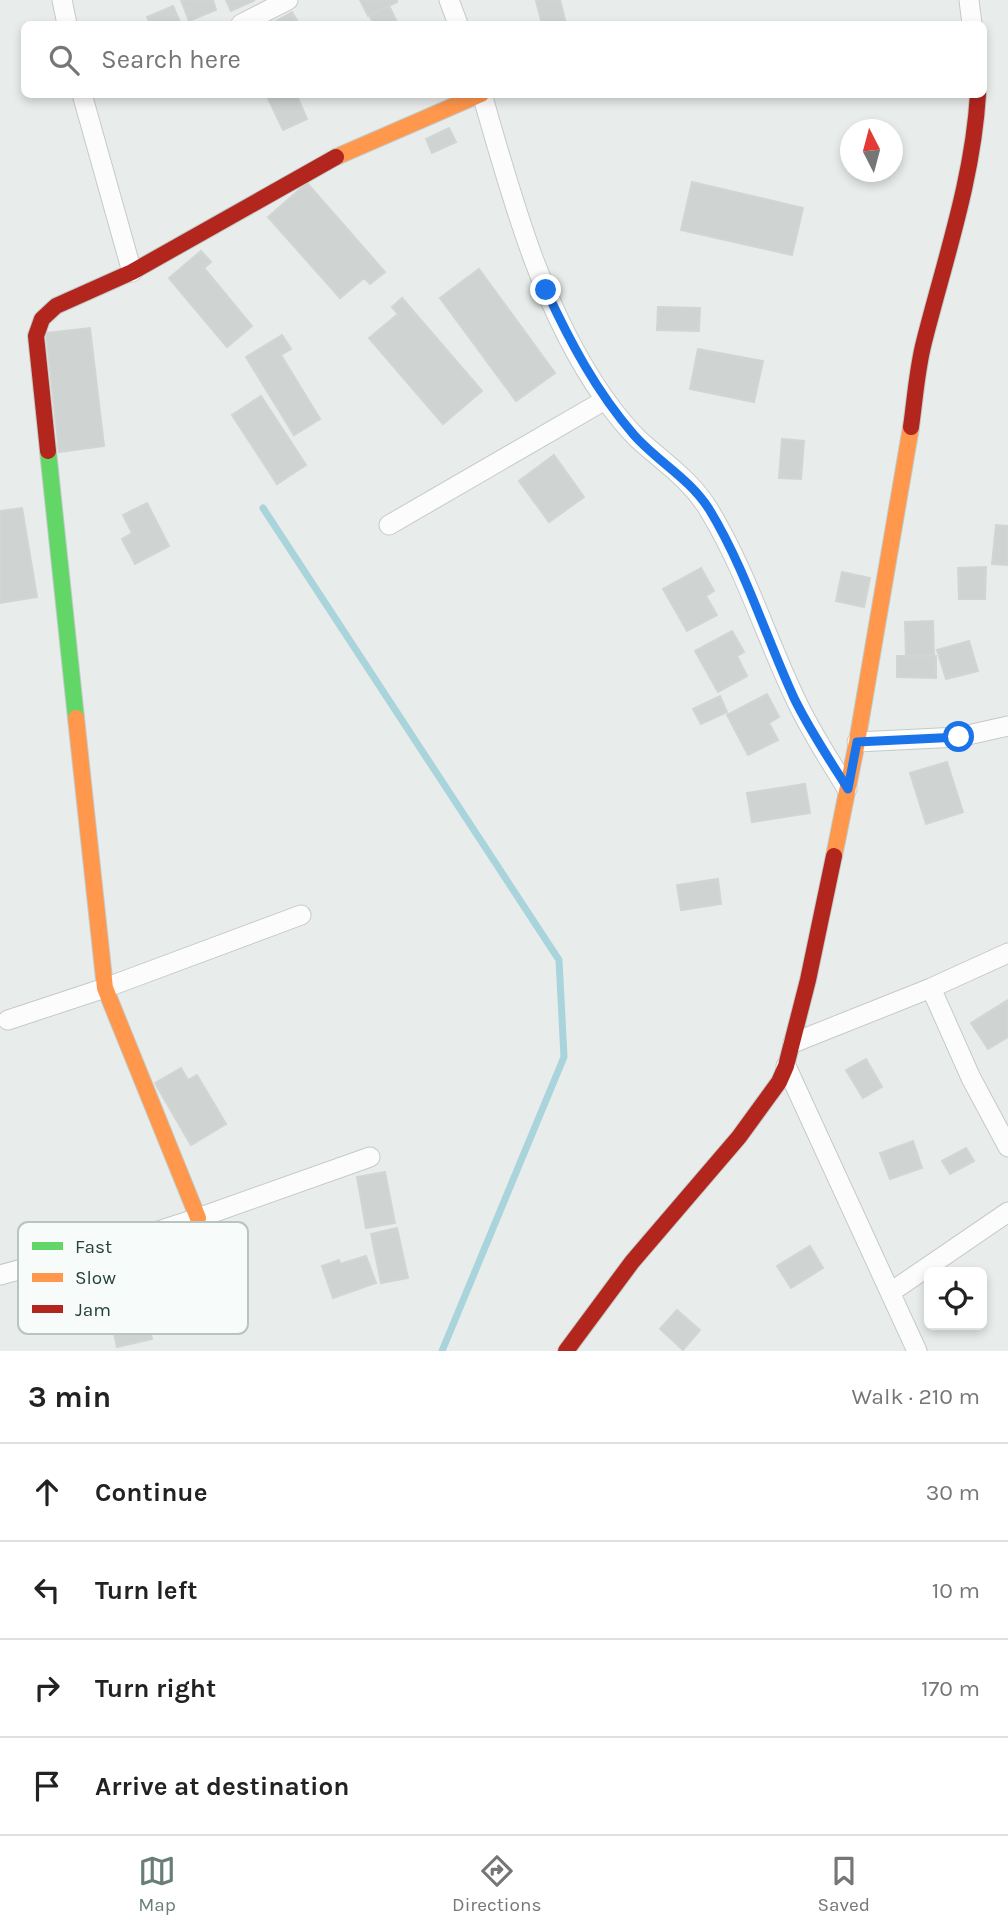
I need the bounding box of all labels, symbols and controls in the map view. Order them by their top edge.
search box [21,21,987,98]
icon: search [45,41,83,79]
text: Search here [101,44,241,75]
north arrow [840,119,903,182]
route end [530,274,561,305]
route start [943,721,974,752]
legend [18,1222,248,1334]
text: Fast [75,1236,112,1258]
text: Slow [75,1267,116,1289]
map controls [924,1267,987,1330]
button: locate [924,1267,987,1330]
text: Jam [75,1299,111,1321]
text: 3 min [28,1379,111,1415]
text: Walk · 210 m [852,1383,980,1410]
icon: ahead [28,1473,66,1511]
text: Continue [95,1477,207,1508]
text: 30 m [926,1479,980,1506]
icon: left [28,1571,66,1609]
text: Turn left [95,1575,197,1606]
text: 10 m [932,1577,980,1604]
icon: right [28,1669,66,1707]
text: Turn right [95,1673,216,1704]
text: 170 m [921,1675,980,1702]
icon: arrive [28,1767,66,1805]
text: Arrive at destination [95,1771,349,1802]
tab: Map [138,1852,176,1916]
tab: Directions [452,1852,541,1916]
tab: Saved [817,1852,870,1916]

